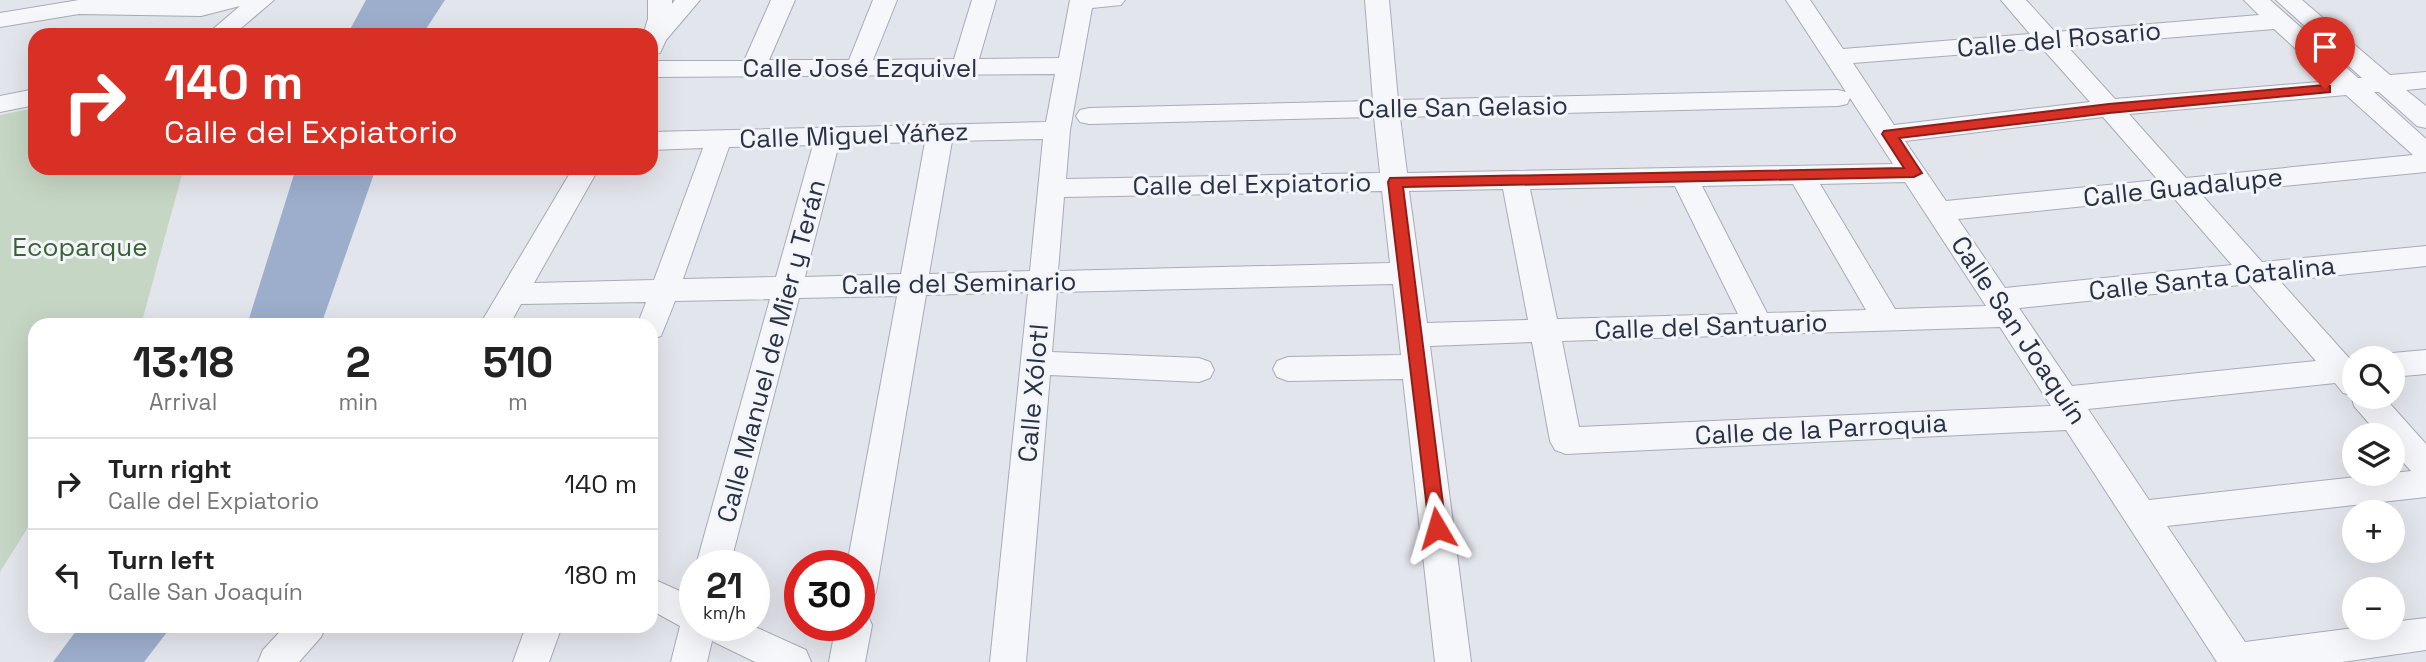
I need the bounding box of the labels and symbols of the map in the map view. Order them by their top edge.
street label: Calle del Rosario [1955,13,2163,65]
pin [2295,17,2355,89]
street label: Calle José Ezquivel [742,51,978,85]
street label: Calle San Gelasio [1358,88,1568,126]
street label: Calle Miguel Yáñez [739,114,969,156]
street label: Calle Guadalupe [2082,160,2284,214]
street label: Calle del Expiatorio [1132,165,1372,203]
street label: Calle Manuel de Mier y Terán [709,176,833,526]
street label: Calle San Joaquín [1943,229,2095,431]
park label: Ecoparque [12,230,148,264]
street label: Calle Santa Catalina [2087,248,2337,308]
street label: Calle del Seminario [841,264,1077,302]
street label: Calle del Santuario [1594,305,1828,347]
street label: Calle Xólotl [1010,322,1056,464]
street label: Calle de la Parroquia [1694,405,1948,453]
position arrow [1400,491,1474,565]
speed limit sign: 30 [784,550,875,641]

